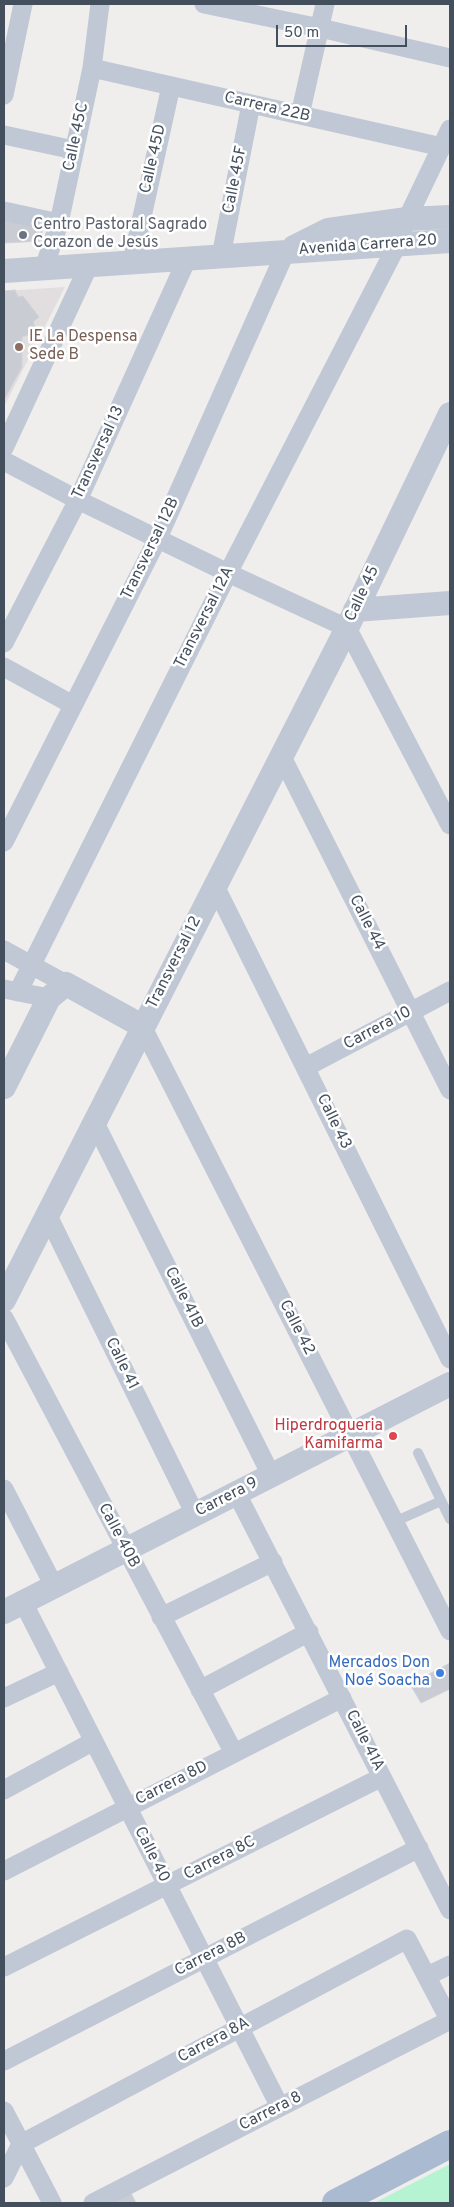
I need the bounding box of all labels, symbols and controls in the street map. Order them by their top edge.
scale bar [279,15,410,47]
text: 50 m [284,24,319,43]
street label: Carrera 22B [222,89,312,127]
street label: Calle 45C [60,101,94,173]
street label: Calle 45D [137,123,171,195]
street label: Calle 45F [220,145,252,215]
place label: Centro Pastoral Sagrado Corazon de Jesús [33,216,207,254]
marker: Centro Pastoral Sagrado Corazon de Jesús [17,229,29,241]
street label: Avenida Carrera 20 [298,232,438,260]
place label: IE La Despensa Sede B [29,328,137,366]
marker: IE La Despensa Sede B [13,341,25,353]
street label: Transversal 13 [69,403,129,503]
street label: Transversal 12B [118,495,184,603]
street label: Calle 45 [342,563,384,625]
street label: Transversal 12A [171,564,239,672]
street label: Calle 44 [344,892,388,954]
street label: Transversal 12 [143,914,207,1012]
street label: Carrera 10 [341,1003,415,1055]
street label: Calle 43 [311,1091,355,1153]
street label: Calle 41B [159,1264,207,1332]
street label: Calle 42 [274,1297,318,1359]
street label: Calle 41 [100,1335,142,1393]
place label: Hiperdrogueria Kamifarma [275,1417,383,1455]
marker: Hiperdrogueria Kamifarma [387,1430,399,1442]
street label: Carrera 9 [193,1474,261,1522]
street label: Calle 40B [93,1500,143,1572]
place label: Mercados Don Noé Soacha [328,1654,430,1692]
marker: Mercados Don Noé Soacha [434,1667,446,1679]
street label: Calle 41A [341,1707,387,1775]
street label: Carrera 8D [133,1758,211,1810]
street label: Calle 40 [129,1824,173,1886]
street label: Carrera 8C [181,1833,259,1885]
street label: Carrera 8B [172,1929,250,1981]
street label: Carrera 8A [175,2014,253,2068]
street label: Carrera 8 [237,2088,305,2136]

